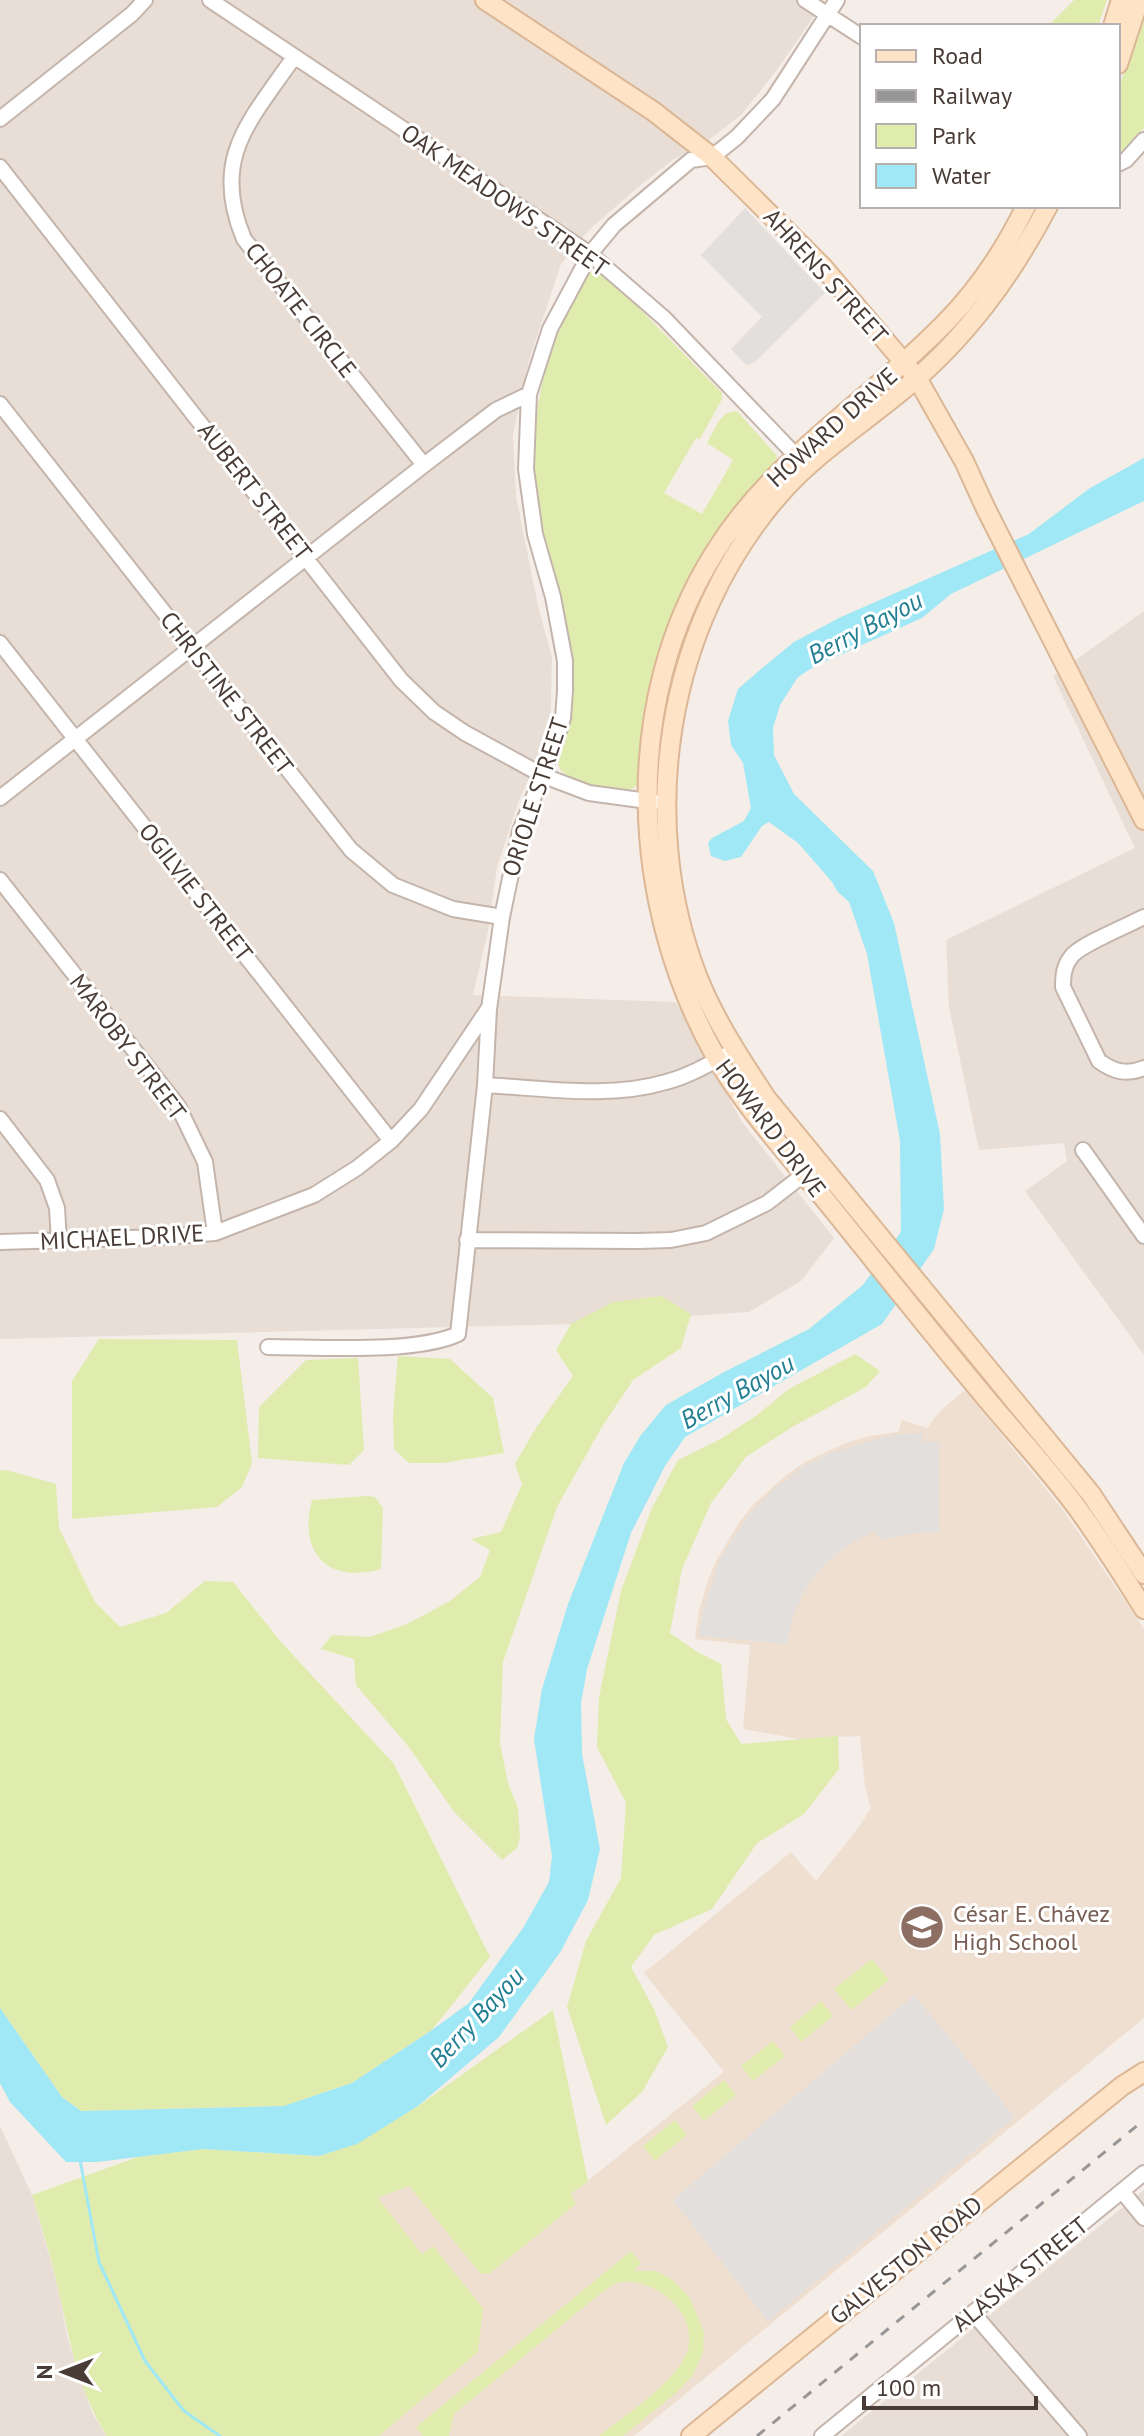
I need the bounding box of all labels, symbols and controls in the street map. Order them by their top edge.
legend [860,24,1120,208]
text: Road [932,40,983,71]
text: Railway [932,80,1012,111]
street label: OAK MEADOWS STREET [395,117,615,283]
text: Park [932,120,977,151]
text: Water [932,160,991,191]
street label: AHRENS STREET [757,202,895,350]
street label: CHOATE CIRCLE [238,236,364,384]
street label: HOWARD DRIVE [760,360,904,494]
street label: AUBERT STREET [191,415,319,567]
water label: Berry Bayou [802,583,928,671]
street label: CHRISTINE STREET [154,605,300,781]
street label: ORIOLE STREET [495,714,575,880]
street label: OGILVIE STREET [132,817,260,967]
street label: MAROBY STREET [63,968,193,1126]
street label: HOWARD DRIVE [709,1053,833,1203]
street label: MICHAEL DRIVE [39,1217,205,1257]
water label: Berry Bayou [674,1346,800,1436]
place label: César E. Chávez High School [953,1898,1110,1957]
school or university icon: César E. Chávez High School [898,1903,946,1951]
water label: Berry Bayou [421,1960,531,2074]
street label: GALVESTON ROAD [823,2189,989,2331]
street label: ALASKA STREET [946,2210,1094,2338]
north arrow [24,2332,104,2412]
scale bar [864,2360,1036,2410]
text: N [30,2365,58,2379]
text: 100 m [876,2372,941,2403]

